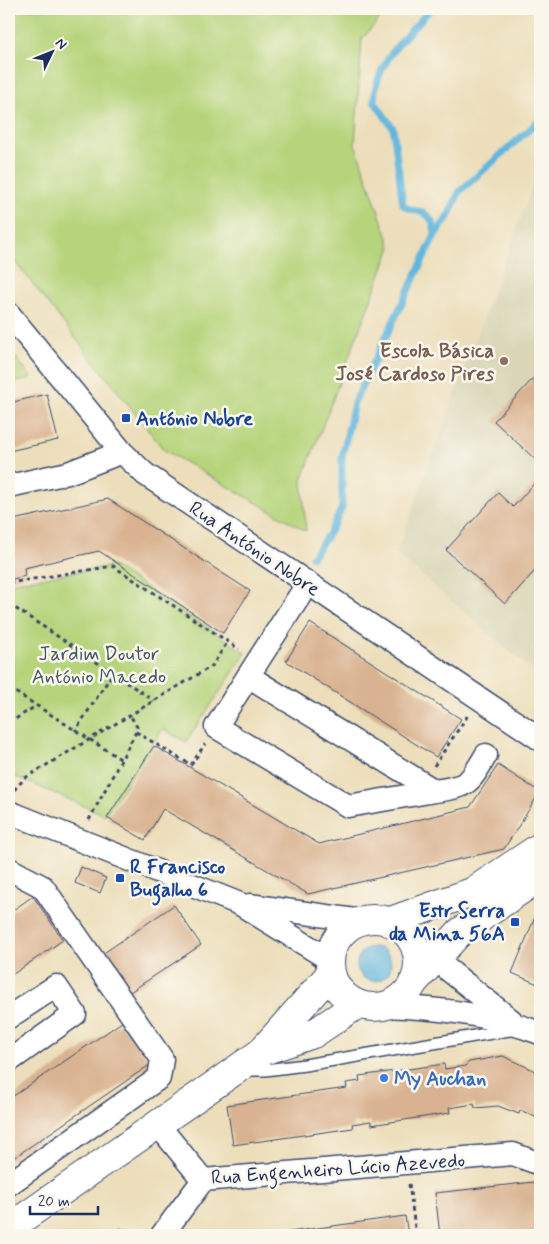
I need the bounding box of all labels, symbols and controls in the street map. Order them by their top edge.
north arrow [28,28,78,78]
text: N [51,34,71,53]
place label: Escola Básica José Cardoso Pires [336,338,494,388]
marker: Escola Básica José Cardoso Pires [498,355,510,367]
place label: António Nobre [136,406,253,433]
marker: António Nobre [120,412,132,424]
street label: Rua António Nobre [183,495,325,603]
park label: Jardim Doutor António Macedo [32,641,166,691]
place label: R Francisco Bugalho 6 [130,854,225,906]
marker: R Francisco Bugalho 6 [114,872,126,884]
place label: Estr Serra da Mina 56A [389,898,505,948]
marker: Estr Serra da Mina 56A [509,916,521,928]
place label: My Auchan [394,1066,486,1093]
marker: My Auchan [378,1072,390,1084]
street label: Rua Engenheiro Lúcio Azevedo [210,1147,466,1194]
scale bar [30,1184,98,1216]
text: 20 m [38,1192,70,1212]

